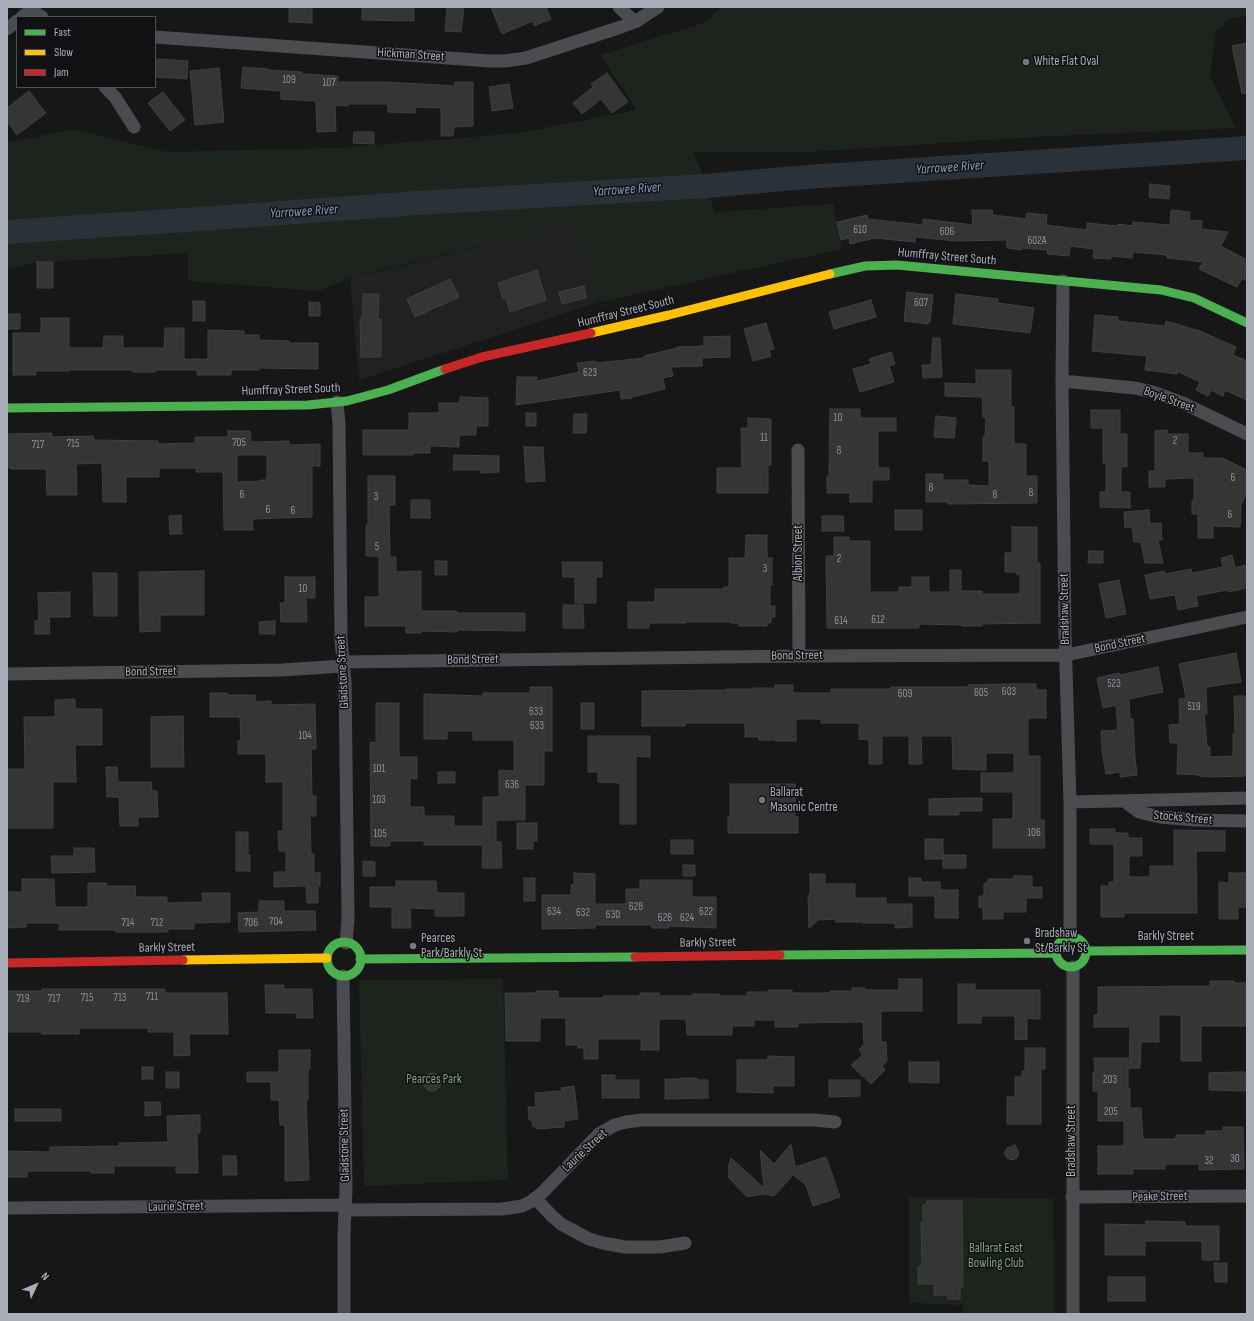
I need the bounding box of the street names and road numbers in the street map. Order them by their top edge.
street label: Hickman Street [377,45,445,65]
street label: Humffray Street South [897,245,997,269]
street label: Humffray Street South [576,292,676,332]
street label: Humffray Street South [241,380,341,400]
street label: Boyle Street [1141,384,1197,416]
street label: Albion Street [791,525,807,581]
street label: Bradshaw Street [1057,573,1073,645]
street label: Bond Street [1093,631,1147,657]
street label: Gladstone Street [333,635,353,709]
street label: Bond Street [771,648,823,664]
street label: Bond Street [447,652,499,668]
street label: Bond Street [125,664,177,680]
street label: Stocks Street [1153,808,1213,828]
street label: Barkly Street [1138,929,1194,945]
street label: Barkly Street [680,935,736,951]
street label: Barkly Street [139,940,195,956]
street label: Bradshaw Street [1064,1105,1080,1177]
street label: Gladstone Street [337,1108,353,1182]
street label: Laurie Street [559,1126,611,1176]
street label: Peake Street [1132,1189,1188,1205]
street label: Laurie Street [148,1199,204,1215]

